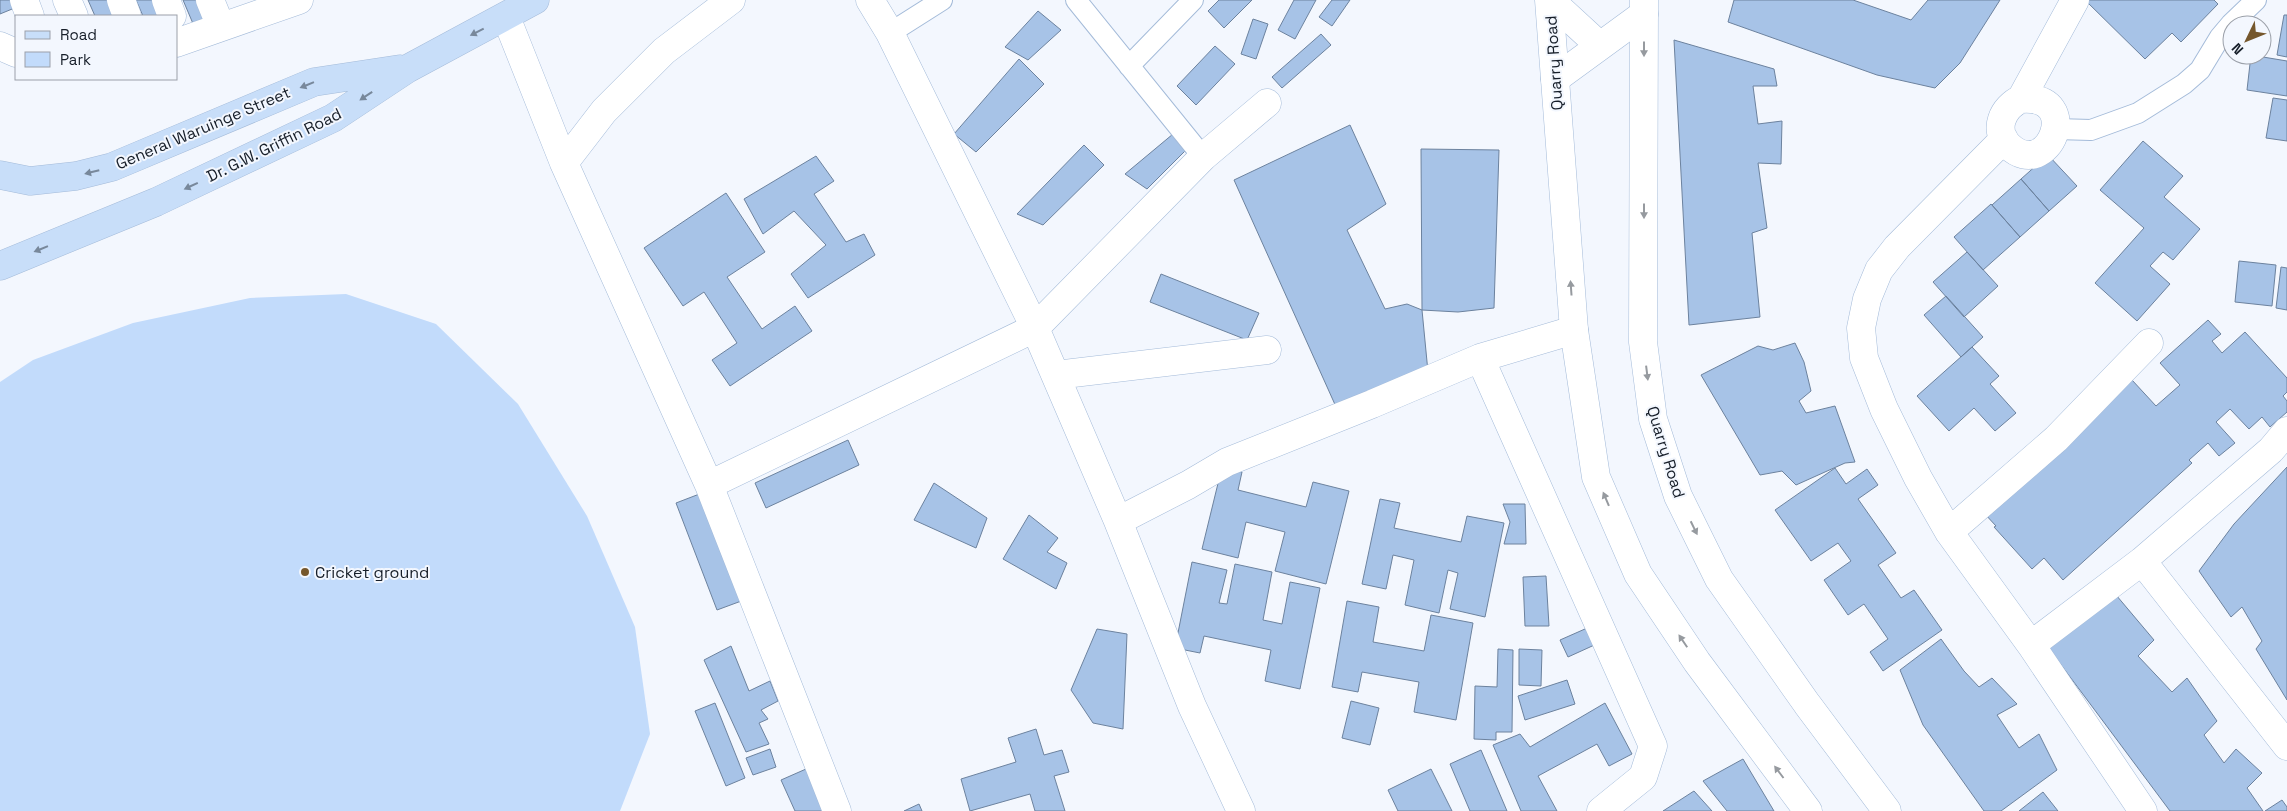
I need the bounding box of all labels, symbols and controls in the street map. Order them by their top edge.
legend [15,15,178,80]
street label: Quarry Road [1540,15,1568,111]
north arrow [2222,15,2272,65]
text: Road [60,25,97,44]
one-way arrow [470,28,484,36]
text: N [2228,39,2247,58]
one-way arrow [1640,41,1648,57]
text: Park [60,50,91,69]
one-way arrow [300,81,314,89]
street label: General Waruinge Street [113,82,293,174]
one-way arrow [359,91,373,101]
street label: Dr. G.W. Griffin Road [203,103,345,187]
one-way arrow [84,168,99,176]
one-way arrow [184,182,198,190]
one-way arrow [1639,203,1647,219]
one-way arrow [33,245,48,253]
one-way arrow [1566,279,1574,295]
one-way arrow [1643,366,1651,382]
street label: Quarry Road [1642,404,1690,500]
one-way arrow [1601,492,1609,506]
one-way arrow [1690,521,1698,535]
place label: Cricket ground [315,562,429,583]
marker: Cricket ground [299,566,311,578]
one-way arrow [1678,634,1688,648]
one-way arrow [1774,765,1784,779]

